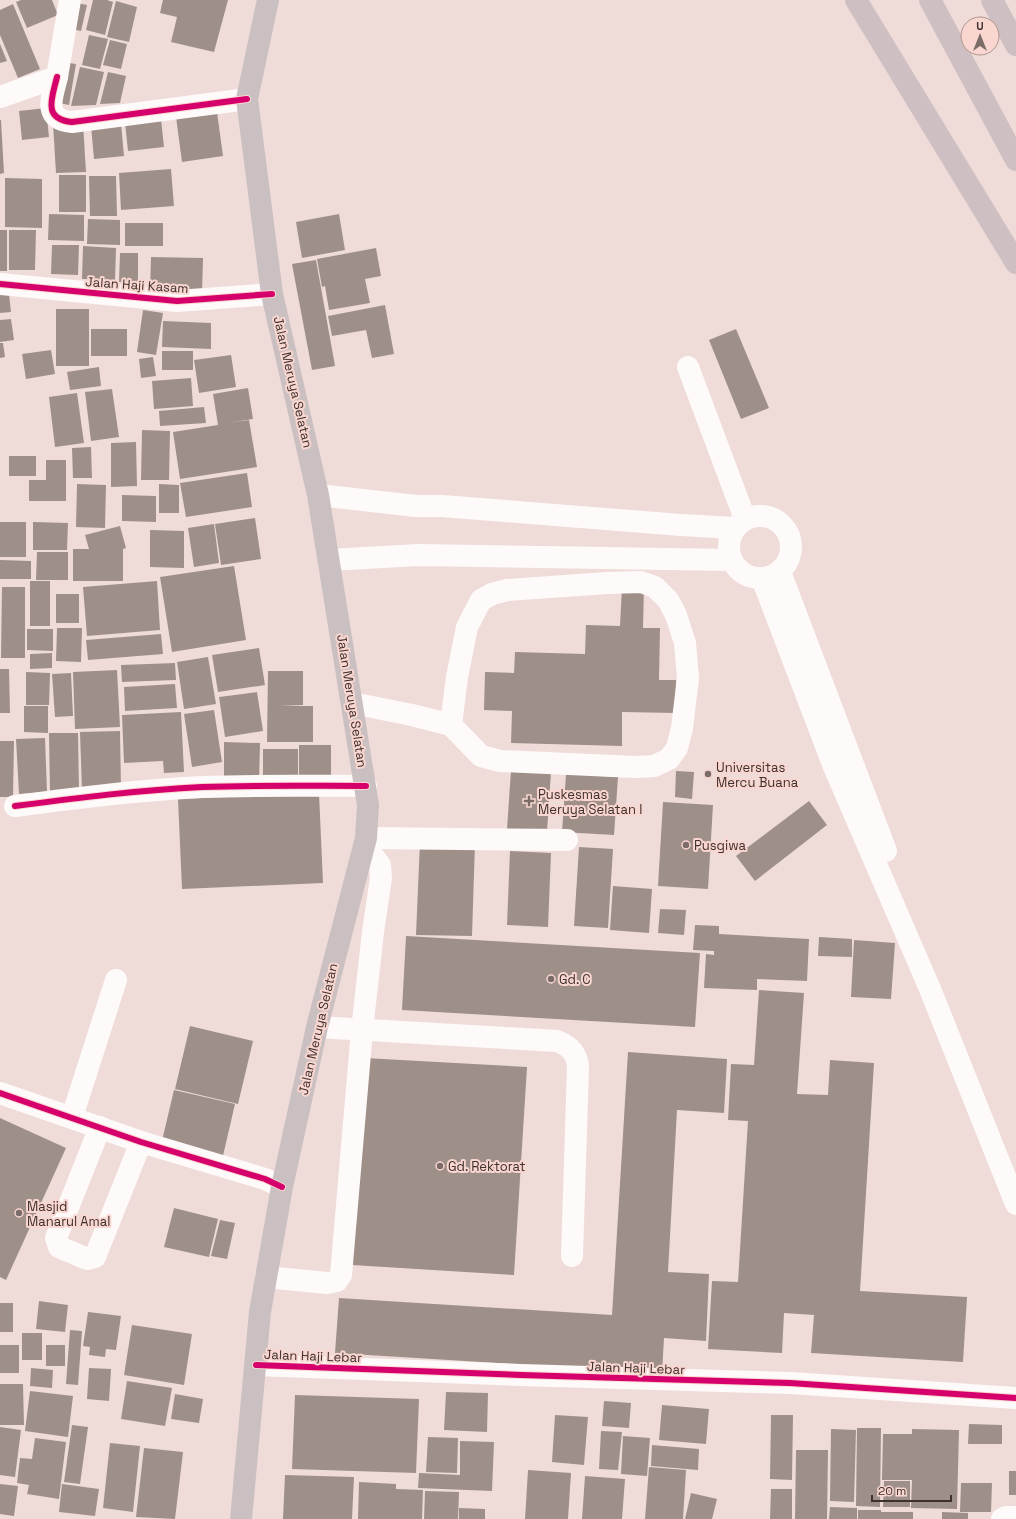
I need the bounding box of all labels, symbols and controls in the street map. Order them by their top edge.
north arrow [960,16,1000,56]
text: U [976,19,984,33]
street label: Jalan Haji Kasam [85,273,189,297]
street label: Jalan Meruya Selatan [270,314,316,450]
street label: Jalan Meruya Selatan [333,633,371,769]
place label: Universitas Mercu Buana [716,759,799,791]
marker: Universitas Mercu Buana [703,769,713,779]
place label: Puskesmas Meruya Selatan I [538,786,642,818]
marker: Puskesmas Meruya Selatan I [523,795,535,807]
place label: Pusgiwa [694,837,746,854]
marker: Pusgiwa [681,840,691,850]
street label: Jalan Meruya Selatan [295,961,341,1097]
place label: Gd. C [559,971,591,988]
marker: Gd. C [546,974,556,984]
place label: Gd. Rektorat [448,1158,526,1175]
marker: Gd. Rektorat [435,1161,445,1171]
place label: Masjid Manarul Amal [27,1198,110,1230]
marker: Masjid Manarul Amal [14,1208,24,1218]
street label: Jalan Haji Lebar [264,1346,362,1366]
street label: Jalan Haji Lebar [587,1358,685,1378]
scale bar [872,1477,951,1503]
text: 20 m [878,1483,906,1499]

